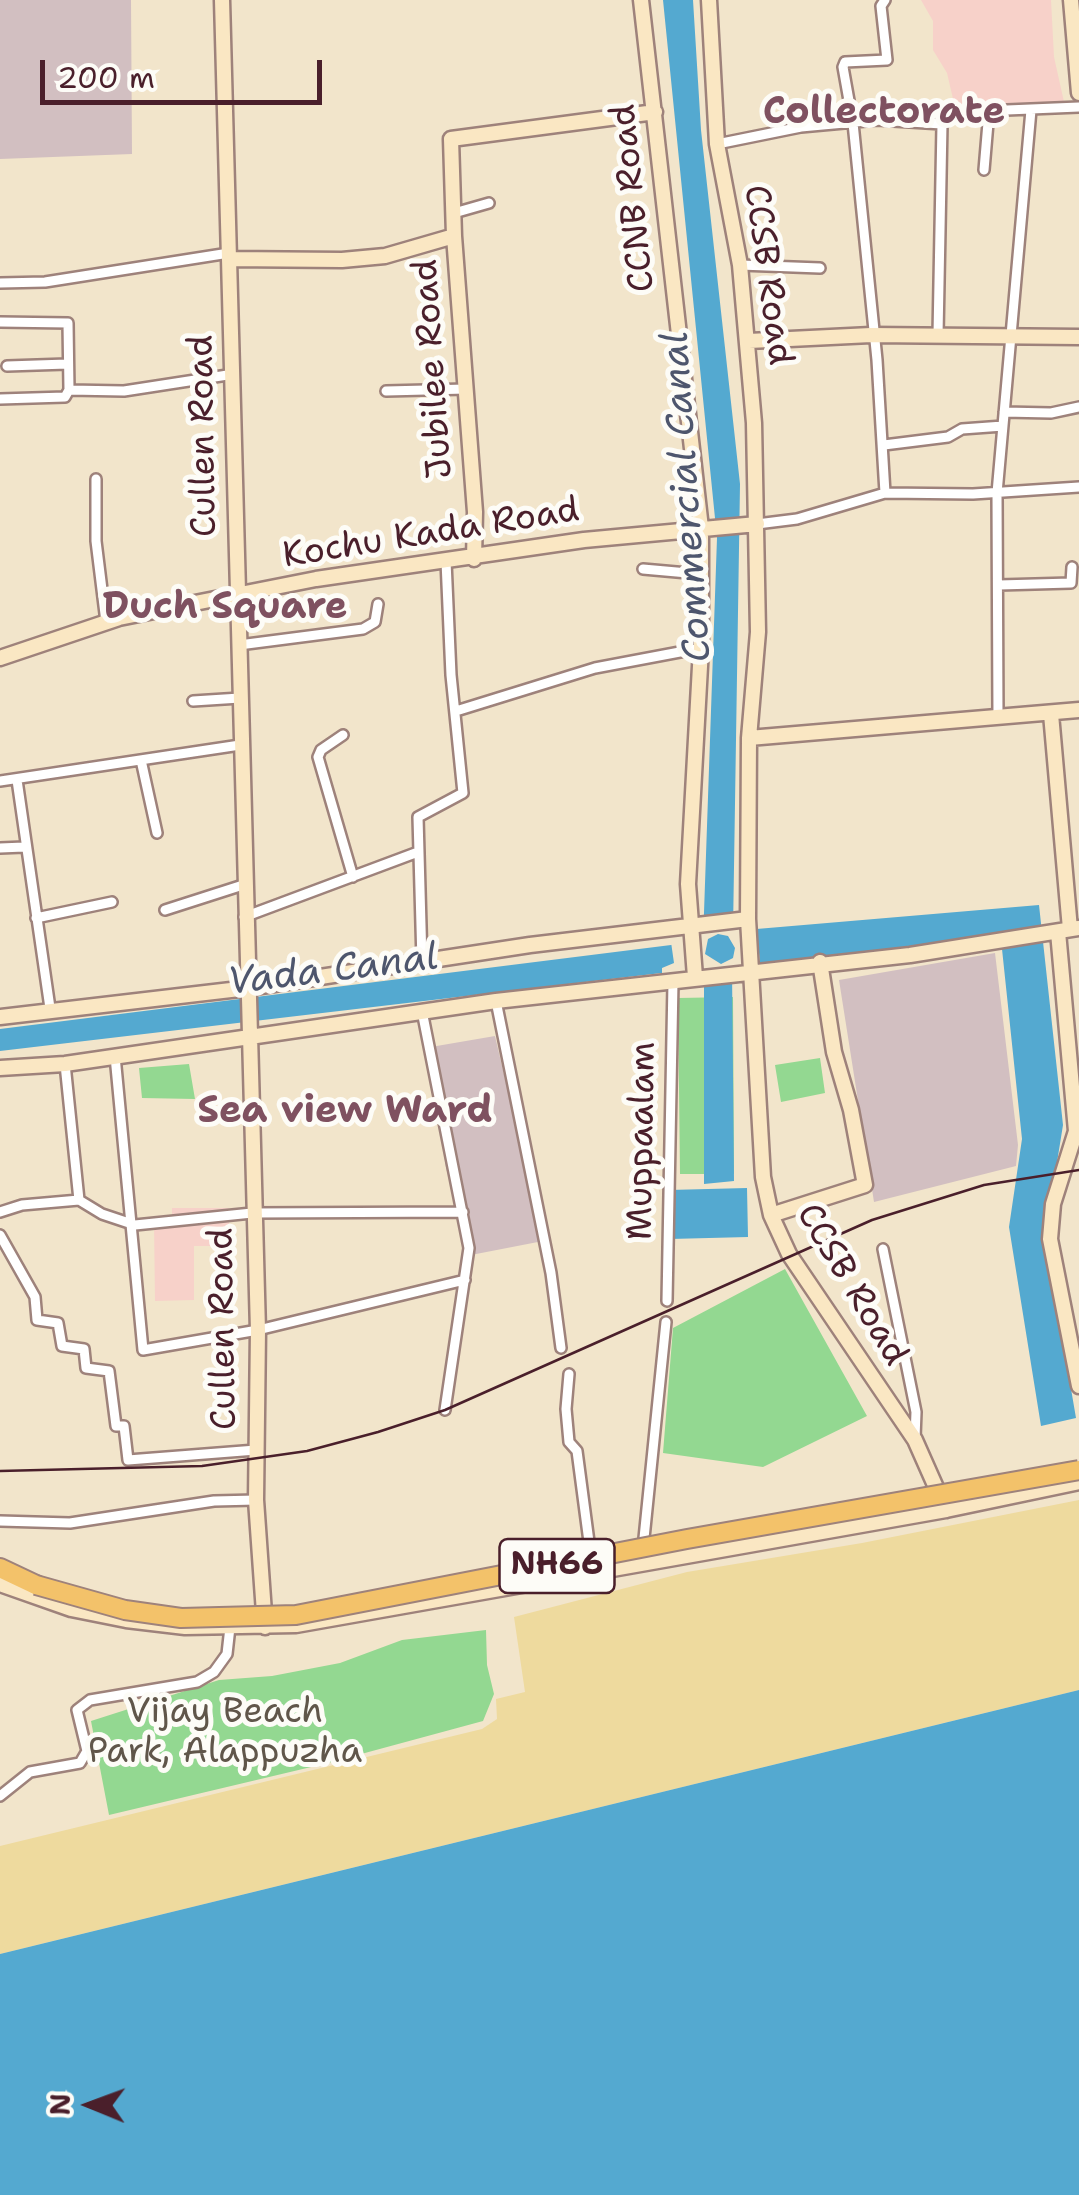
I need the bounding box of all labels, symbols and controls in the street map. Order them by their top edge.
scale bar [45,40,328,102]
text: 200 m [57,57,155,98]
district label: Collectorate [763,90,1005,136]
street label: CCNB Road [603,102,665,294]
street label: CCSB Road [734,182,800,368]
street label: Jubilee Road [405,258,463,480]
water label: Commercial Canal [654,330,722,664]
street label: Cullen Road [181,334,227,538]
street label: Kochu Kada Road [280,490,582,578]
district label: Duch Square [102,585,348,631]
water label: Vada Canal [225,935,441,1007]
street label: Muppaalam [620,1041,666,1241]
district label: Sea view Ward [197,1089,493,1135]
street label: CCSB Road [786,1196,916,1374]
street label: Cullen Road [201,1227,247,1431]
road number: NH66 [500,1539,614,1593]
park label: Vijay Beach Park, Alappuzha [88,1692,362,1774]
north arrow [40,2055,140,2155]
text: N [41,2093,79,2116]

